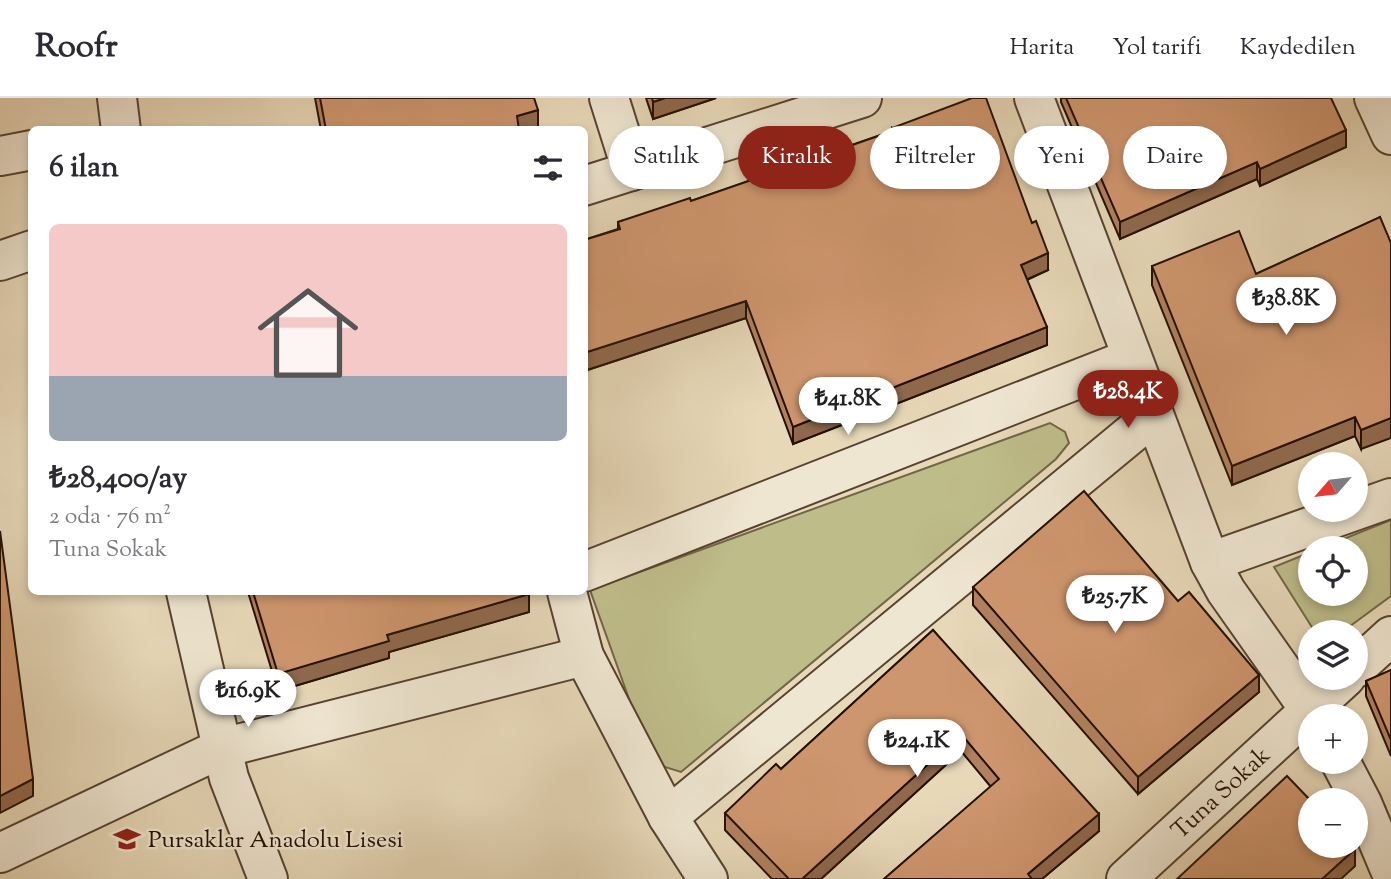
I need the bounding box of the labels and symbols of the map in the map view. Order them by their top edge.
pin: ₺38.8K [1229,278,1343,337]
pin: ₺28.4K [1071,370,1185,430]
pin: ₺41.8K [791,378,905,437]
north arrow [1298,452,1368,522]
pin: ₺25.7K [1058,575,1172,635]
pin: ₺16.9K [191,670,305,729]
pin: ₺24.1K [860,720,974,779]
street label: Tuna Sokak [1165,740,1279,848]
school or university icon: Pursaklar Anadolu Lisesi [112,824,142,854]
place label: Pursaklar Anadolu Lisesi [148,824,404,858]

